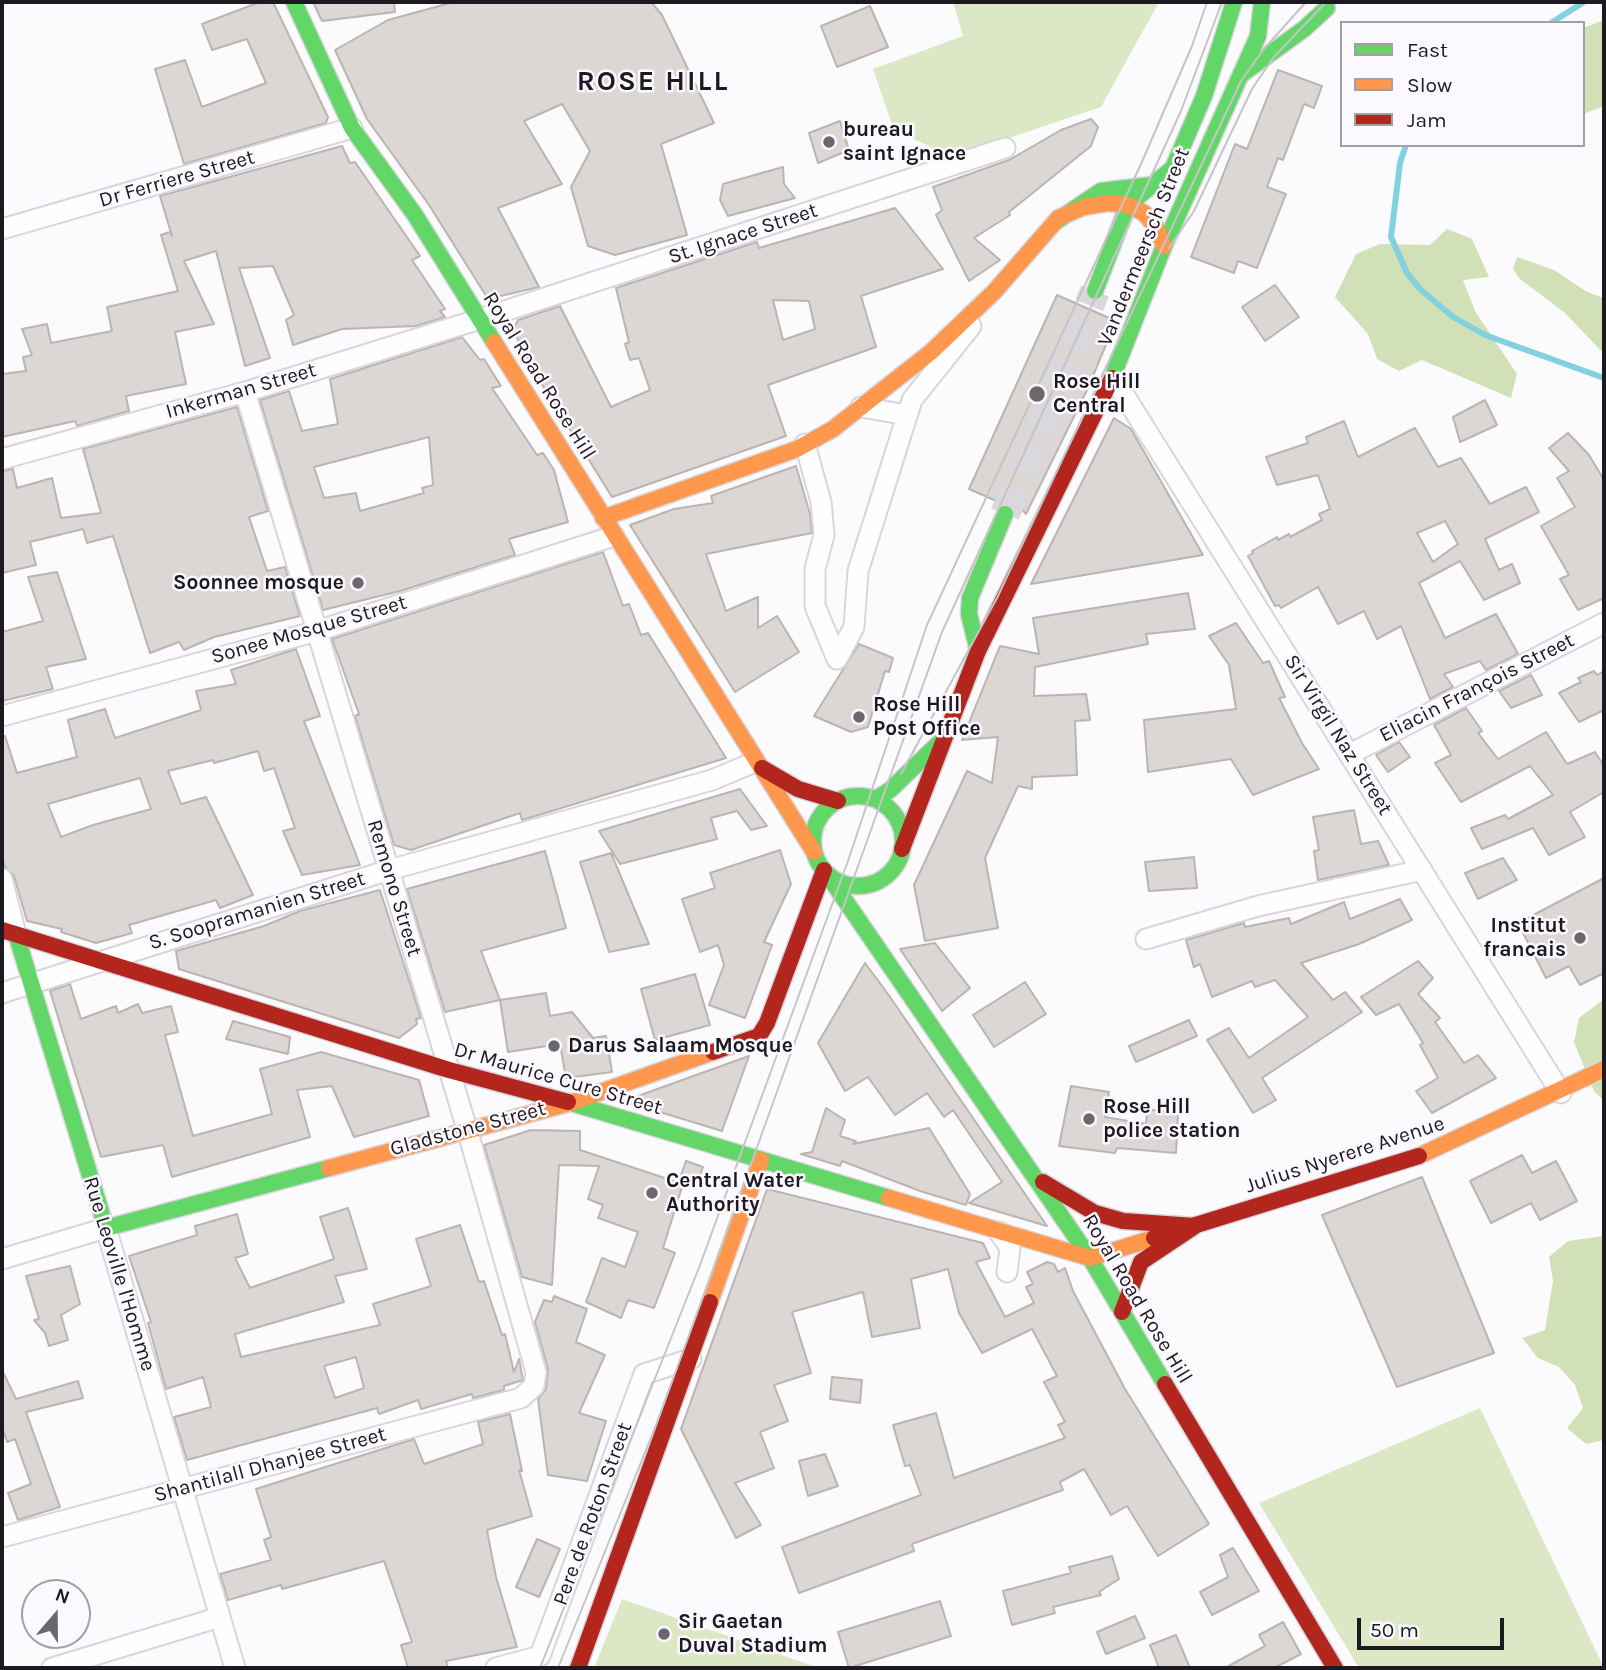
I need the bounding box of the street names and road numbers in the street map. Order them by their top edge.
street label: Vandermeersch Street [1093,144,1195,350]
street label: Dr Ferriere Street [96,145,258,213]
street label: St. Ignace Street [665,198,821,270]
street label: Royal Road Rose Hill [477,287,601,465]
street label: Inkerman Street [163,357,319,425]
street label: Sonee Mosque Street [208,590,410,670]
street label: Eliacin François Street [1375,628,1579,748]
street label: Sir Virgil Naz Street [1278,650,1398,820]
street label: Remono Street [361,817,427,959]
street label: S. Soopramanien Street [146,866,368,956]
street label: Dr Maurice Cure Street [451,1037,665,1121]
street label: Gladstone Street [388,1096,548,1162]
street label: Julius Nyerere Avenue [1242,1111,1448,1199]
street label: Rue Leoville l'Homme [77,1174,161,1374]
street label: Royal Road Rose Hill [1076,1210,1198,1388]
street label: Pere de Roton Street [548,1419,638,1609]
street label: Shantilall Dhanjee Street [151,1422,389,1508]

